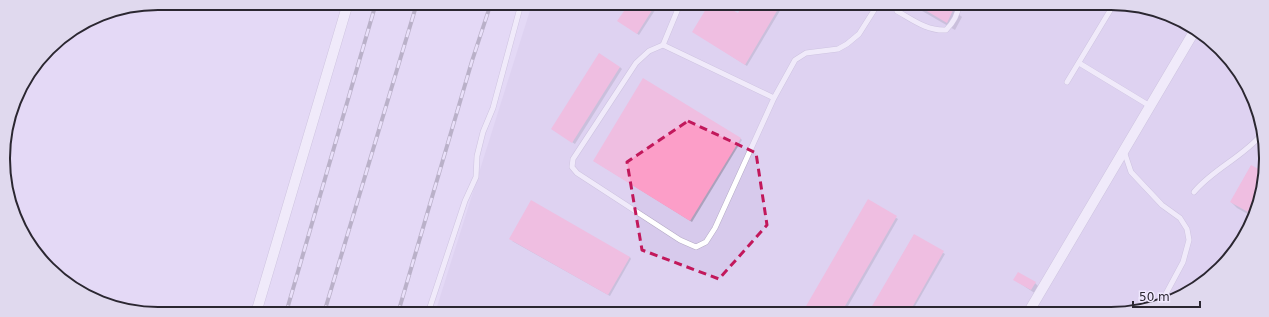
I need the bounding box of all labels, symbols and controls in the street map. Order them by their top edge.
scale bar [1133,283,1200,309]
text: 50 m [1139,290,1170,304]

